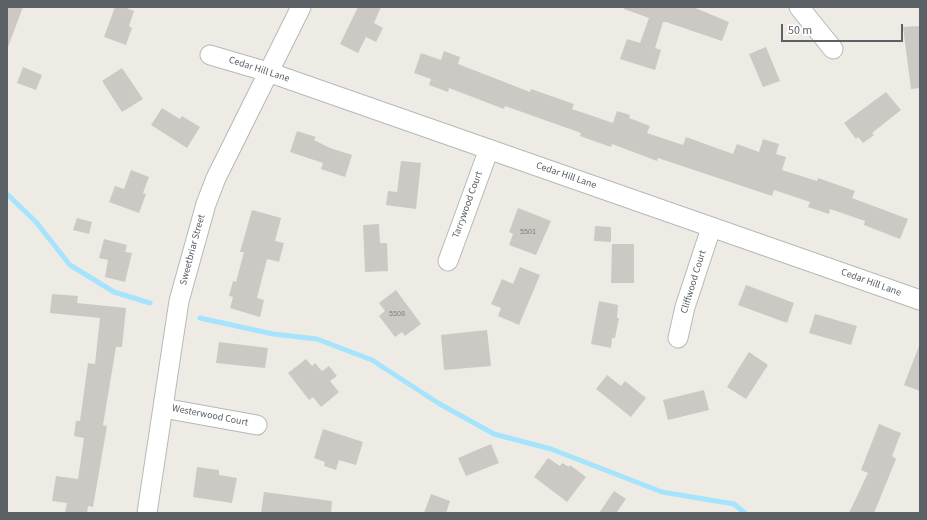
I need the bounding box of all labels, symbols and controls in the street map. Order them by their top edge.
scale bar [783,16,905,42]
text: 50 m [788,22,812,39]
street label: Cedar Hill Lane [227,55,291,85]
street label: Cedar Hill Lane [534,160,598,192]
street label: Tarrywood Court [450,170,486,240]
street label: Sweetbriar Street [178,213,208,287]
house number: 5501 [520,227,536,237]
street label: Cliffwood Court [679,249,709,315]
street label: Cedar Hill Lane [839,267,903,299]
house number: 5508 [389,309,405,319]
street label: Westerwood Court [171,403,249,429]

